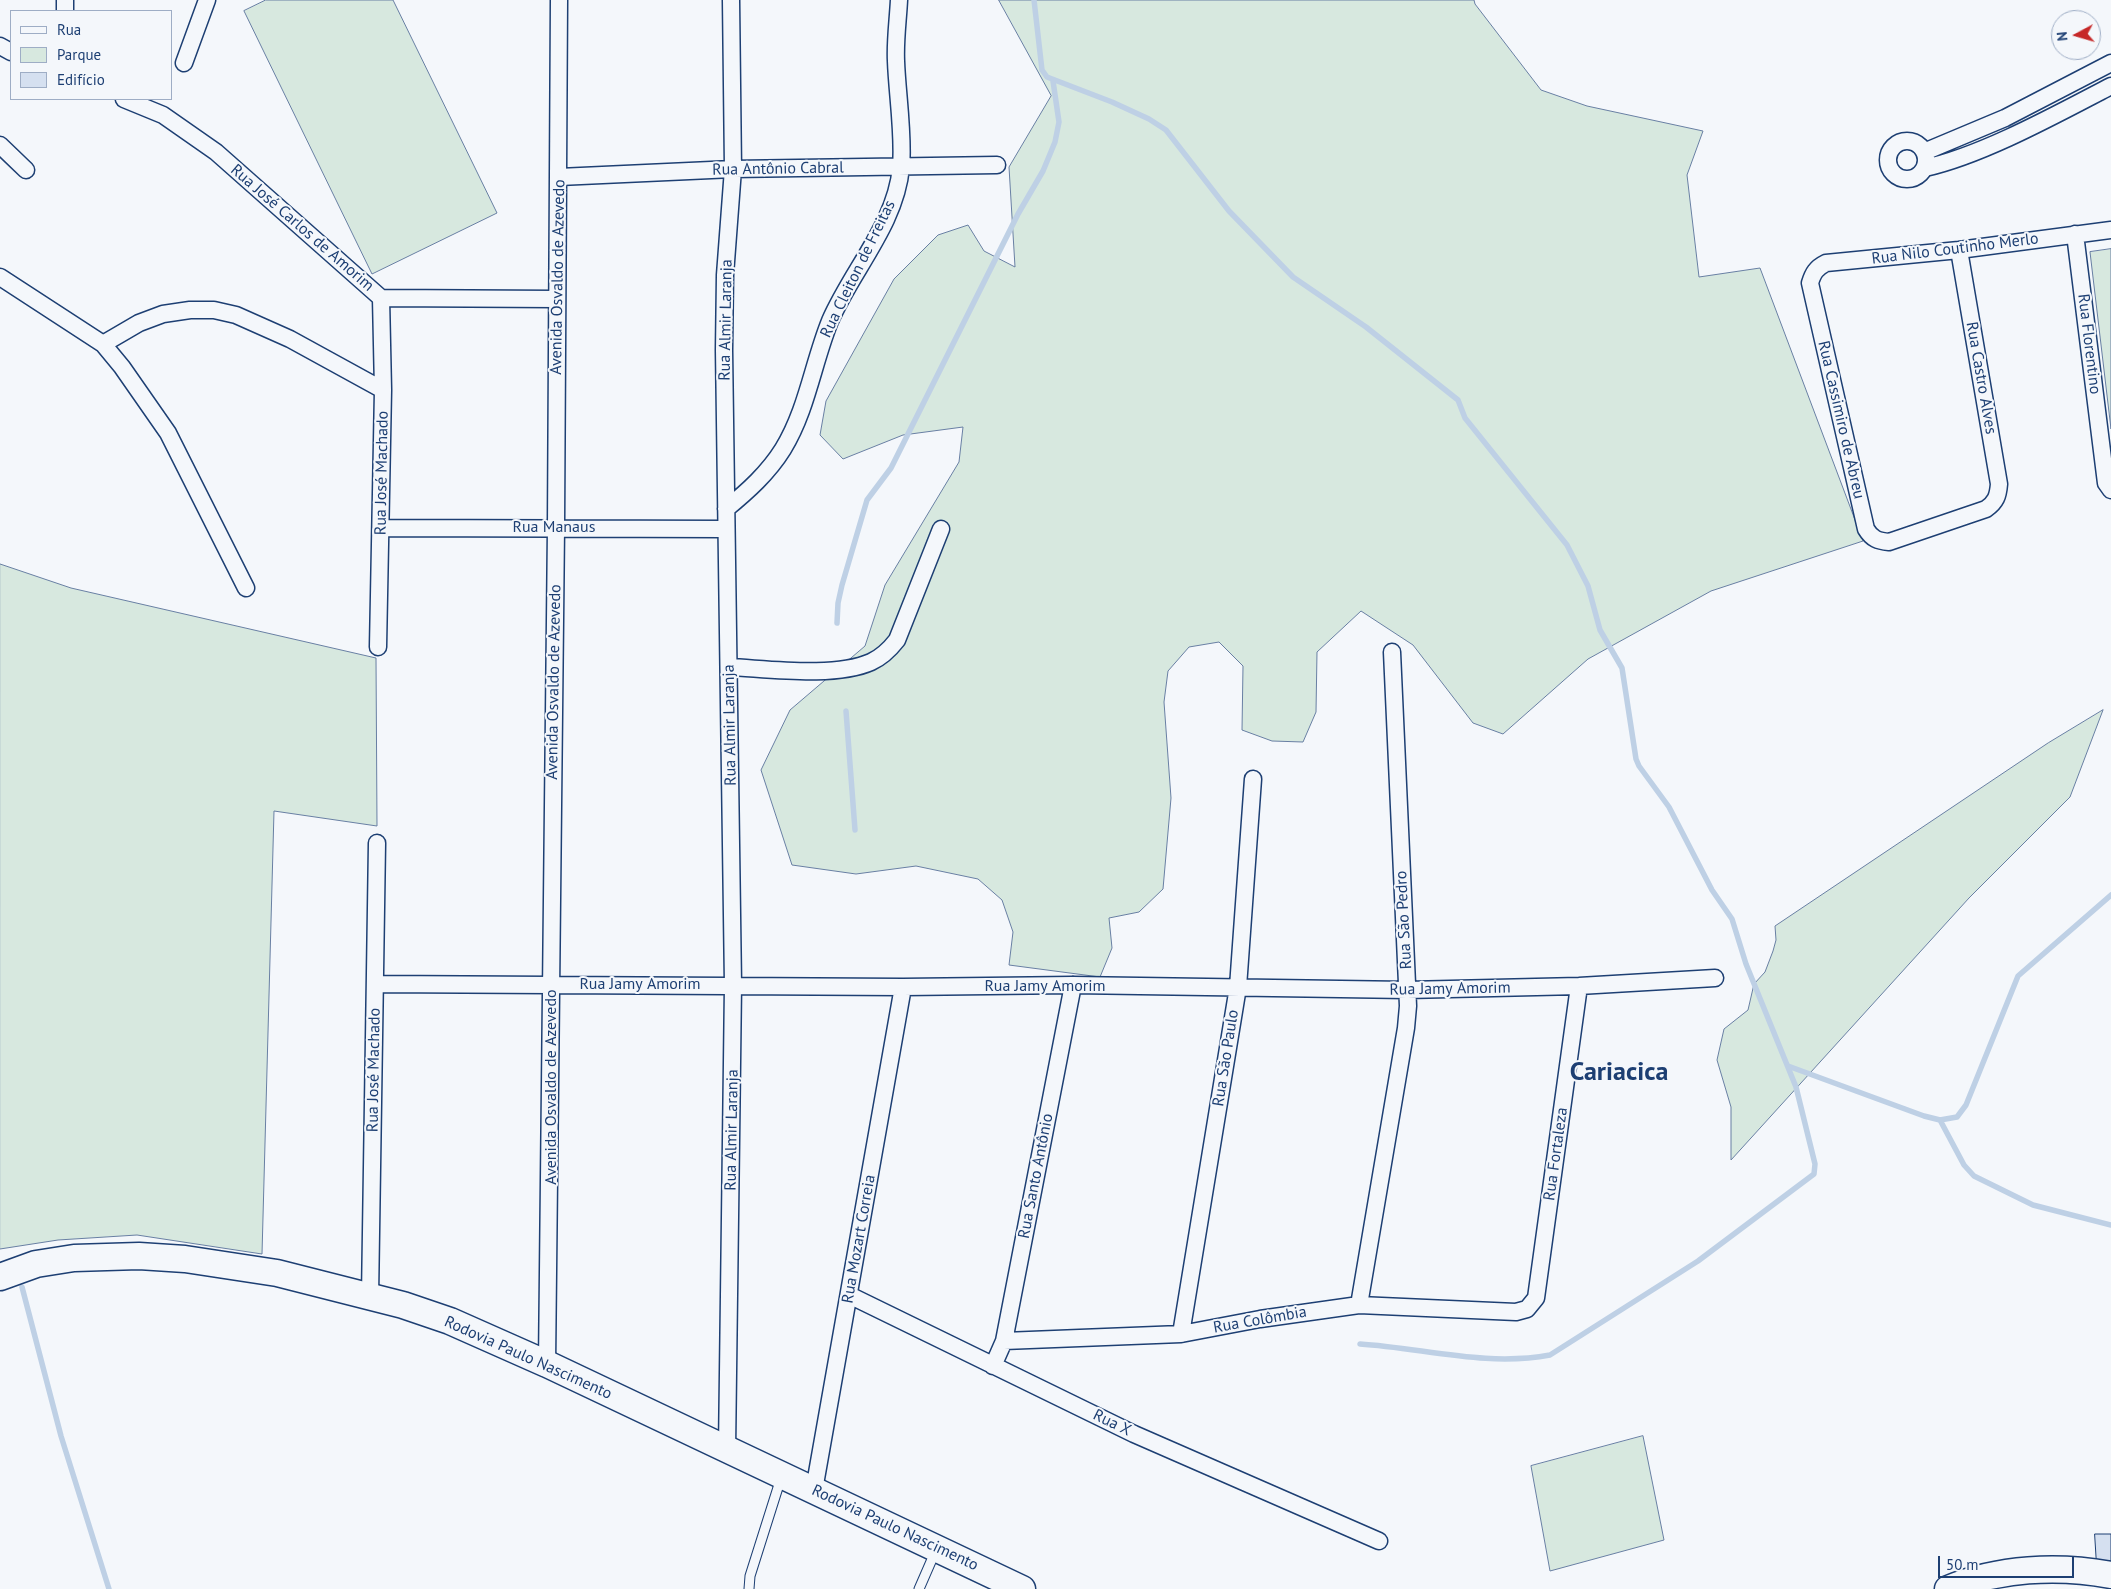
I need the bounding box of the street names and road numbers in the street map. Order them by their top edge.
street label: Rua Antônio Cabral [712,158,844,180]
street label: Rua José Carlos de Amorim [226,160,378,296]
street label: Avenida Osvaldo de Azevedo [547,179,569,375]
street label: Rua Cleiton de Freitas [816,197,900,341]
street label: Rua Nilo Coutinho Merlo [1870,229,2040,269]
street label: Rua Almir Laranja [715,259,737,381]
street label: Rua Florentino [2073,293,2105,395]
street label: Rua Castro Alves [1962,320,2000,436]
street label: Rua Cassimiro de Abreu [1813,339,1869,501]
street label: Rua José Machado [371,411,393,535]
street label: Rua Manaus [513,517,595,537]
street label: Avenida Osvaldo de Azevedo [543,584,565,780]
street label: Rua Almir Laranja [719,664,741,786]
street label: Rua São Pedro [1392,870,1416,970]
street label: Rua Jamy Amorim [579,974,701,994]
street label: Rua Jamy Amorim [984,976,1106,996]
street label: Rua Jamy Amorim [1389,978,1511,1000]
street label: Avenida Osvaldo de Azevedo [541,989,561,1185]
street label: Rua José Machado [363,1008,385,1132]
street label: Rua São Paulo [1209,1008,1243,1108]
street label: Rua Almir Laranja [721,1069,743,1191]
street label: Rua Fortaleza [1540,1106,1572,1202]
street label: Rua Santo Antônio [1014,1112,1058,1240]
street label: Rua Mozart Correia [838,1173,880,1305]
street label: Rua Colômbia [1212,1302,1308,1338]
street label: Rodovia Paulo Nascimento [441,1312,615,1404]
street label: Rua X [1090,1406,1134,1440]
street label: Rodovia Paulo Nascimento [809,1481,981,1575]

